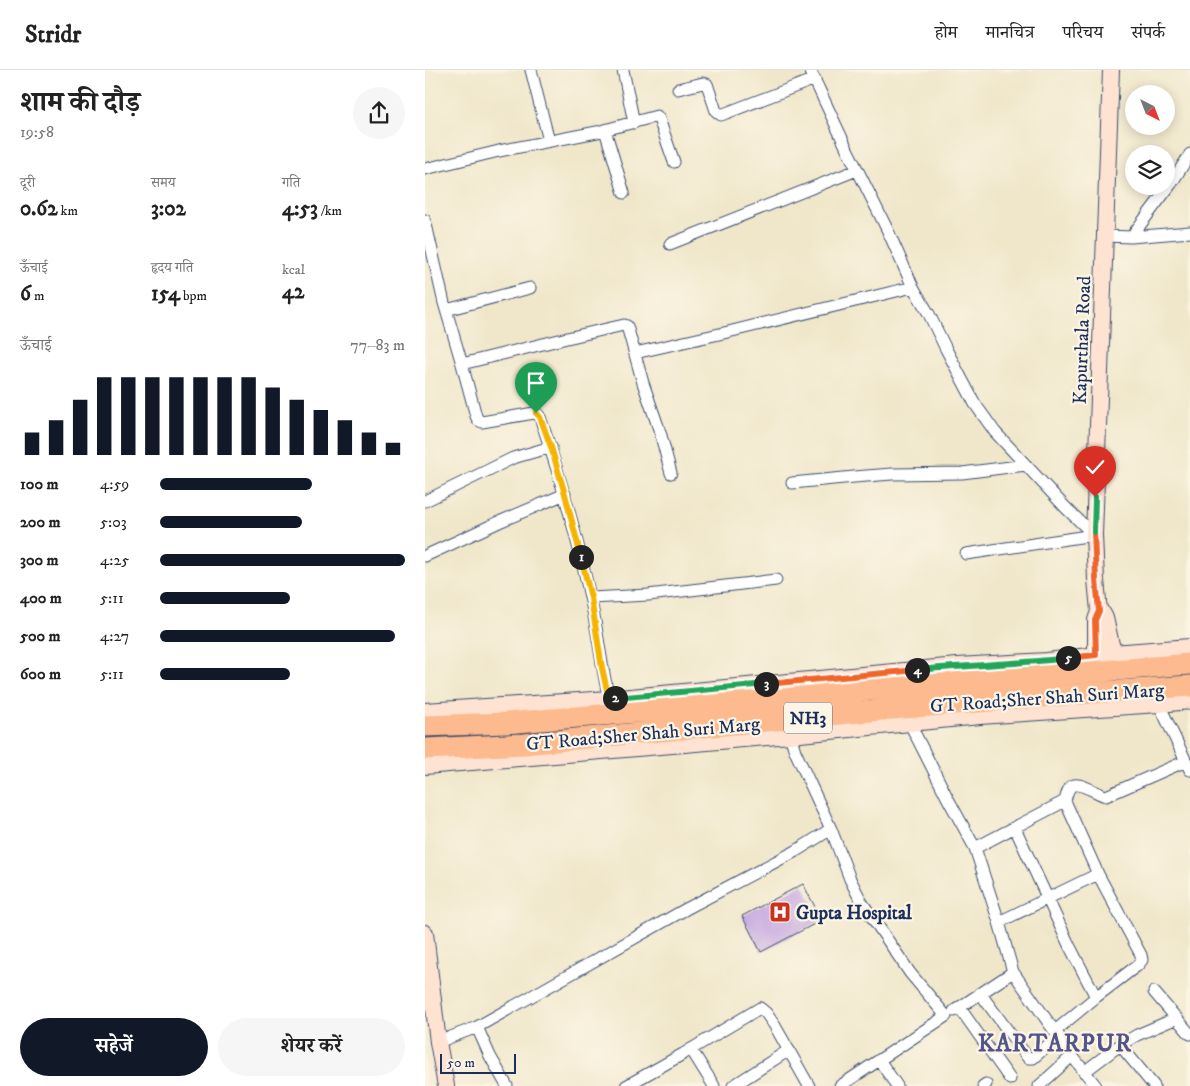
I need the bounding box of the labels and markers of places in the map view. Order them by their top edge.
pin [515,362,557,413]
pin [1074,446,1116,497]
pin: 1 [569,544,593,570]
pin: 5 [1055,646,1081,670]
pin: 4 [905,658,929,682]
pin: 3 [753,672,779,696]
pin: 2 [603,686,627,710]
hospital icon: Gupta Hospital [768,900,792,924]
place label: Gupta Hospital [796,902,912,925]

